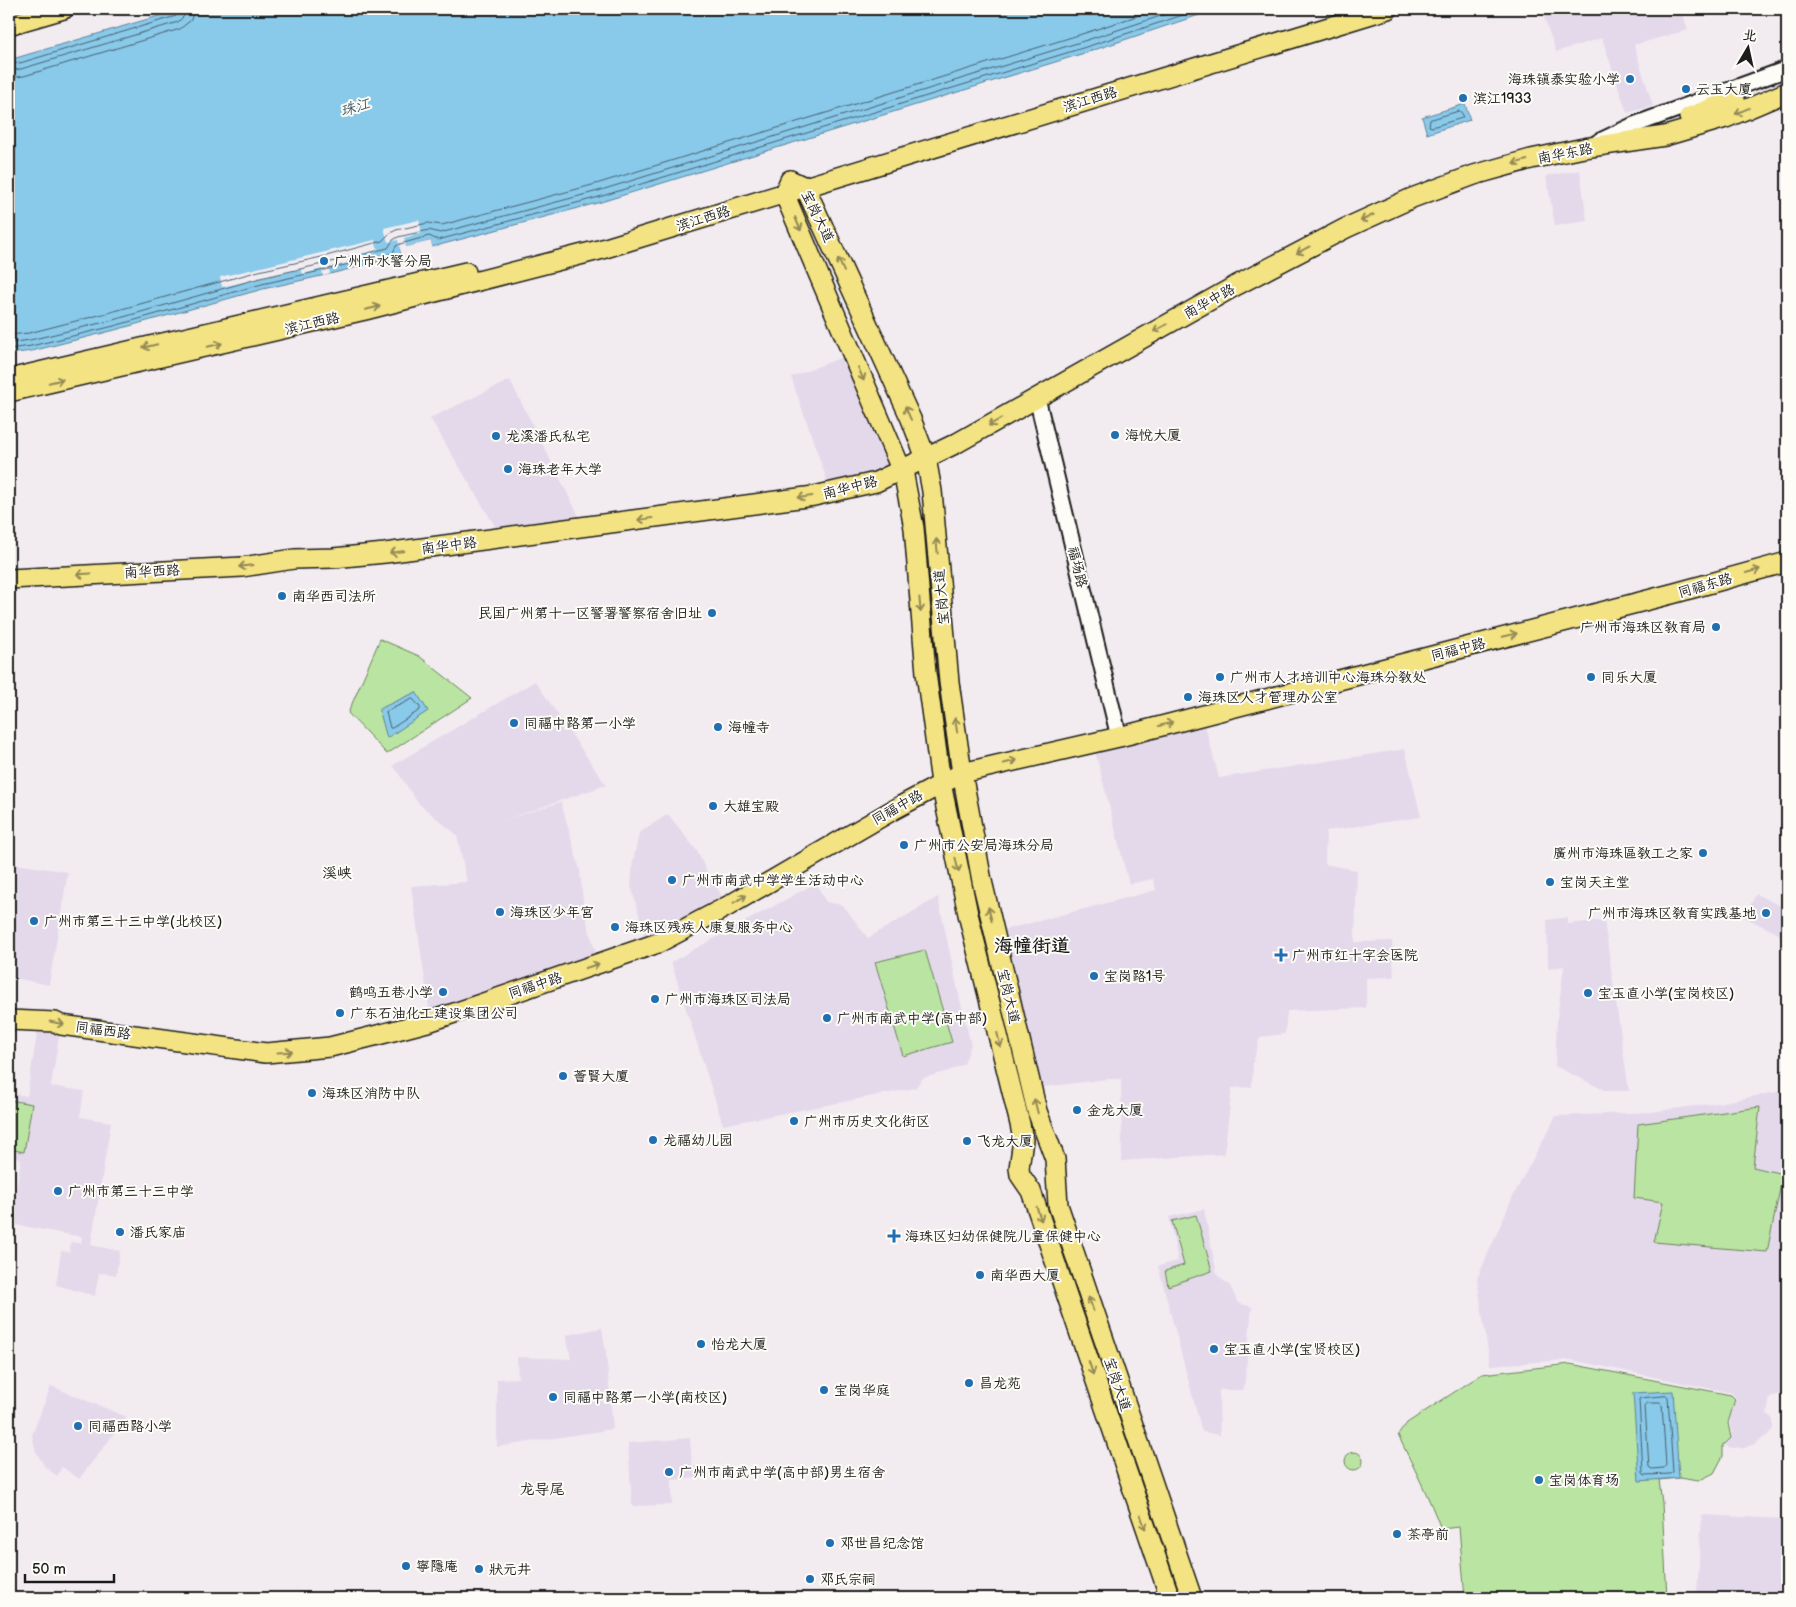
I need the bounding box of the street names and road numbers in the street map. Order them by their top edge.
street label: 滨江西路 [1061,83,1119,116]
street label: 南华东路 [1536,140,1594,167]
street label: 宝岗大道 [798,187,837,245]
street label: 滨江西路 [674,202,732,235]
street label: 南华中路 [1181,280,1238,322]
street label: 滨江西路 [283,309,341,338]
street label: 南华中路 [821,472,879,503]
street label: 南华中路 [420,534,478,557]
street label: 福场路 [1064,545,1091,590]
street label: 南华西路 [124,562,180,581]
street label: 宝岗大道 [931,568,952,626]
street label: 同福东路 [1676,570,1734,601]
street label: 同福中路 [1429,634,1487,665]
street label: 同福中路 [869,786,926,828]
street label: 宝岗大道 [994,967,1023,1025]
street label: 同福中路 [506,969,564,1002]
street label: 同福西路 [74,1018,132,1043]
street label: 宝岗大道 [1100,1355,1135,1413]

